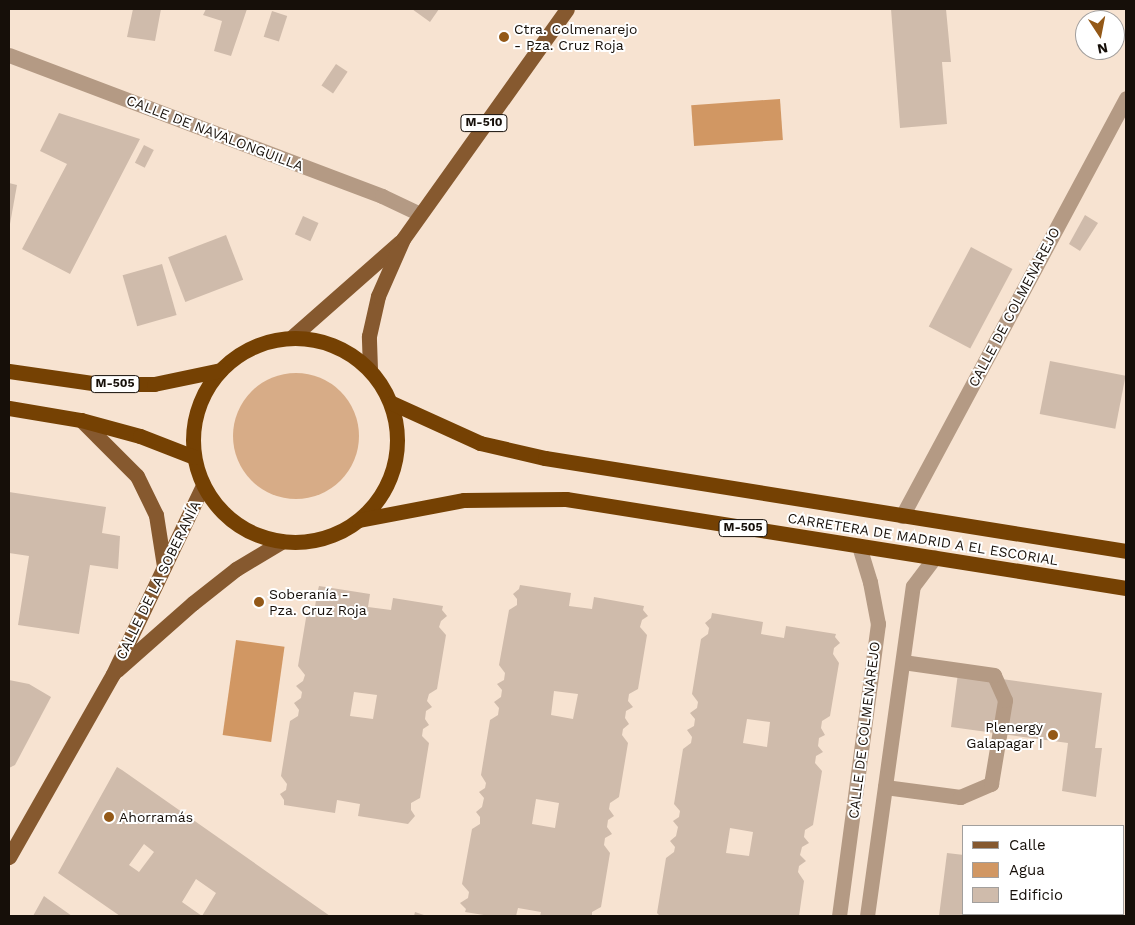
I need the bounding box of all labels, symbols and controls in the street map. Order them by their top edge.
north arrow [1075,10,1125,60]
place label: Ctra. Colmenarejo - Pza. Cruz Roja [514,21,637,54]
marker: Ctra. Colmenarejo - Pza. Cruz Roja [498,31,510,43]
text: N [1096,40,1109,58]
street label: CALLE DE NAVALONGUILLA [124,91,306,175]
road number: M-510 [460,114,508,132]
street label: CALLE DE COLMENAREJO [965,224,1063,390]
road number: M-505 [90,374,140,394]
street label: CALLE DE LA SOBERANÍA [112,498,204,662]
street label: CARRETERA DE MADRID A EL ESCORIAL [786,509,1060,569]
road number: M-505 [718,518,768,538]
place label: Soberanía - Pza. Cruz Roja [269,586,367,618]
marker: Soberanía - Pza. Cruz Roja [253,596,265,608]
street label: CALLE DE COLMENAREJO [845,640,883,820]
place label: Plenergy Galapagar I [966,719,1043,752]
marker: Plenergy Galapagar I [1047,729,1059,741]
place label: Ahorramás [119,809,193,825]
marker: Ahorramás [103,811,115,823]
legend [962,825,1125,915]
text: Calle [1009,836,1046,854]
text: Agua [1009,861,1045,879]
text: Edificio [1009,886,1063,904]

